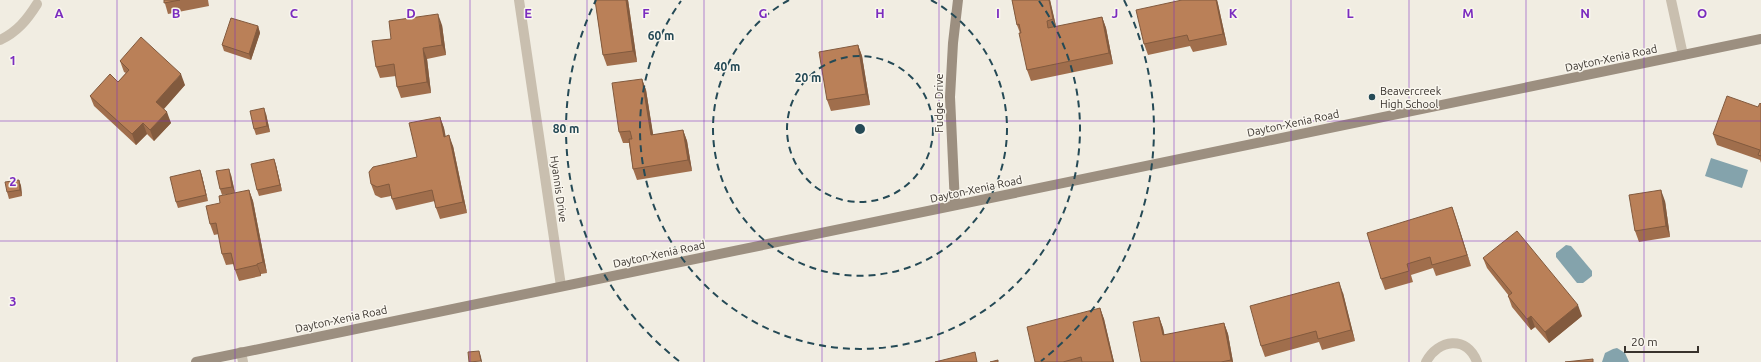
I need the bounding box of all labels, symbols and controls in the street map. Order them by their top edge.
text: A [54,6,64,20]
text: B [172,6,181,20]
text: C [290,6,299,20]
text: D [406,6,416,20]
text: E [524,6,532,20]
text: F [642,6,650,20]
text: G [759,6,768,20]
text: H [875,6,885,20]
text: I [996,6,1000,20]
text: J [1112,6,1118,20]
text: K [1229,6,1238,20]
text: L [1346,6,1354,20]
text: M [1462,6,1474,20]
text: N [1580,6,1590,20]
text: O [1697,6,1707,20]
text: 60 m [648,29,674,42]
street label: Dayton-Xenia Road [1564,42,1658,74]
text: 1 [9,53,17,67]
text: 40 m [714,60,740,73]
text: 20 m [795,71,821,84]
street label: Fudge Drive [933,73,945,133]
place label: Beavercreek High School [1380,85,1442,110]
marker: Beavercreek High School [1367,92,1377,102]
street label: Dayton-Xenia Road [1246,107,1340,139]
text: 80 m [553,122,579,135]
centre of rings [853,122,867,136]
street label: Hyannis Drive [548,155,570,223]
street label: Dayton-Xenia Road [929,173,1023,205]
text: 2 [9,174,17,188]
street label: Dayton-Xenia Road [612,238,706,270]
text: 3 [9,294,17,308]
street label: Dayton-Xenia Road [294,303,388,335]
scale bar [1625,328,1698,354]
text: 20 m [1631,335,1658,348]

